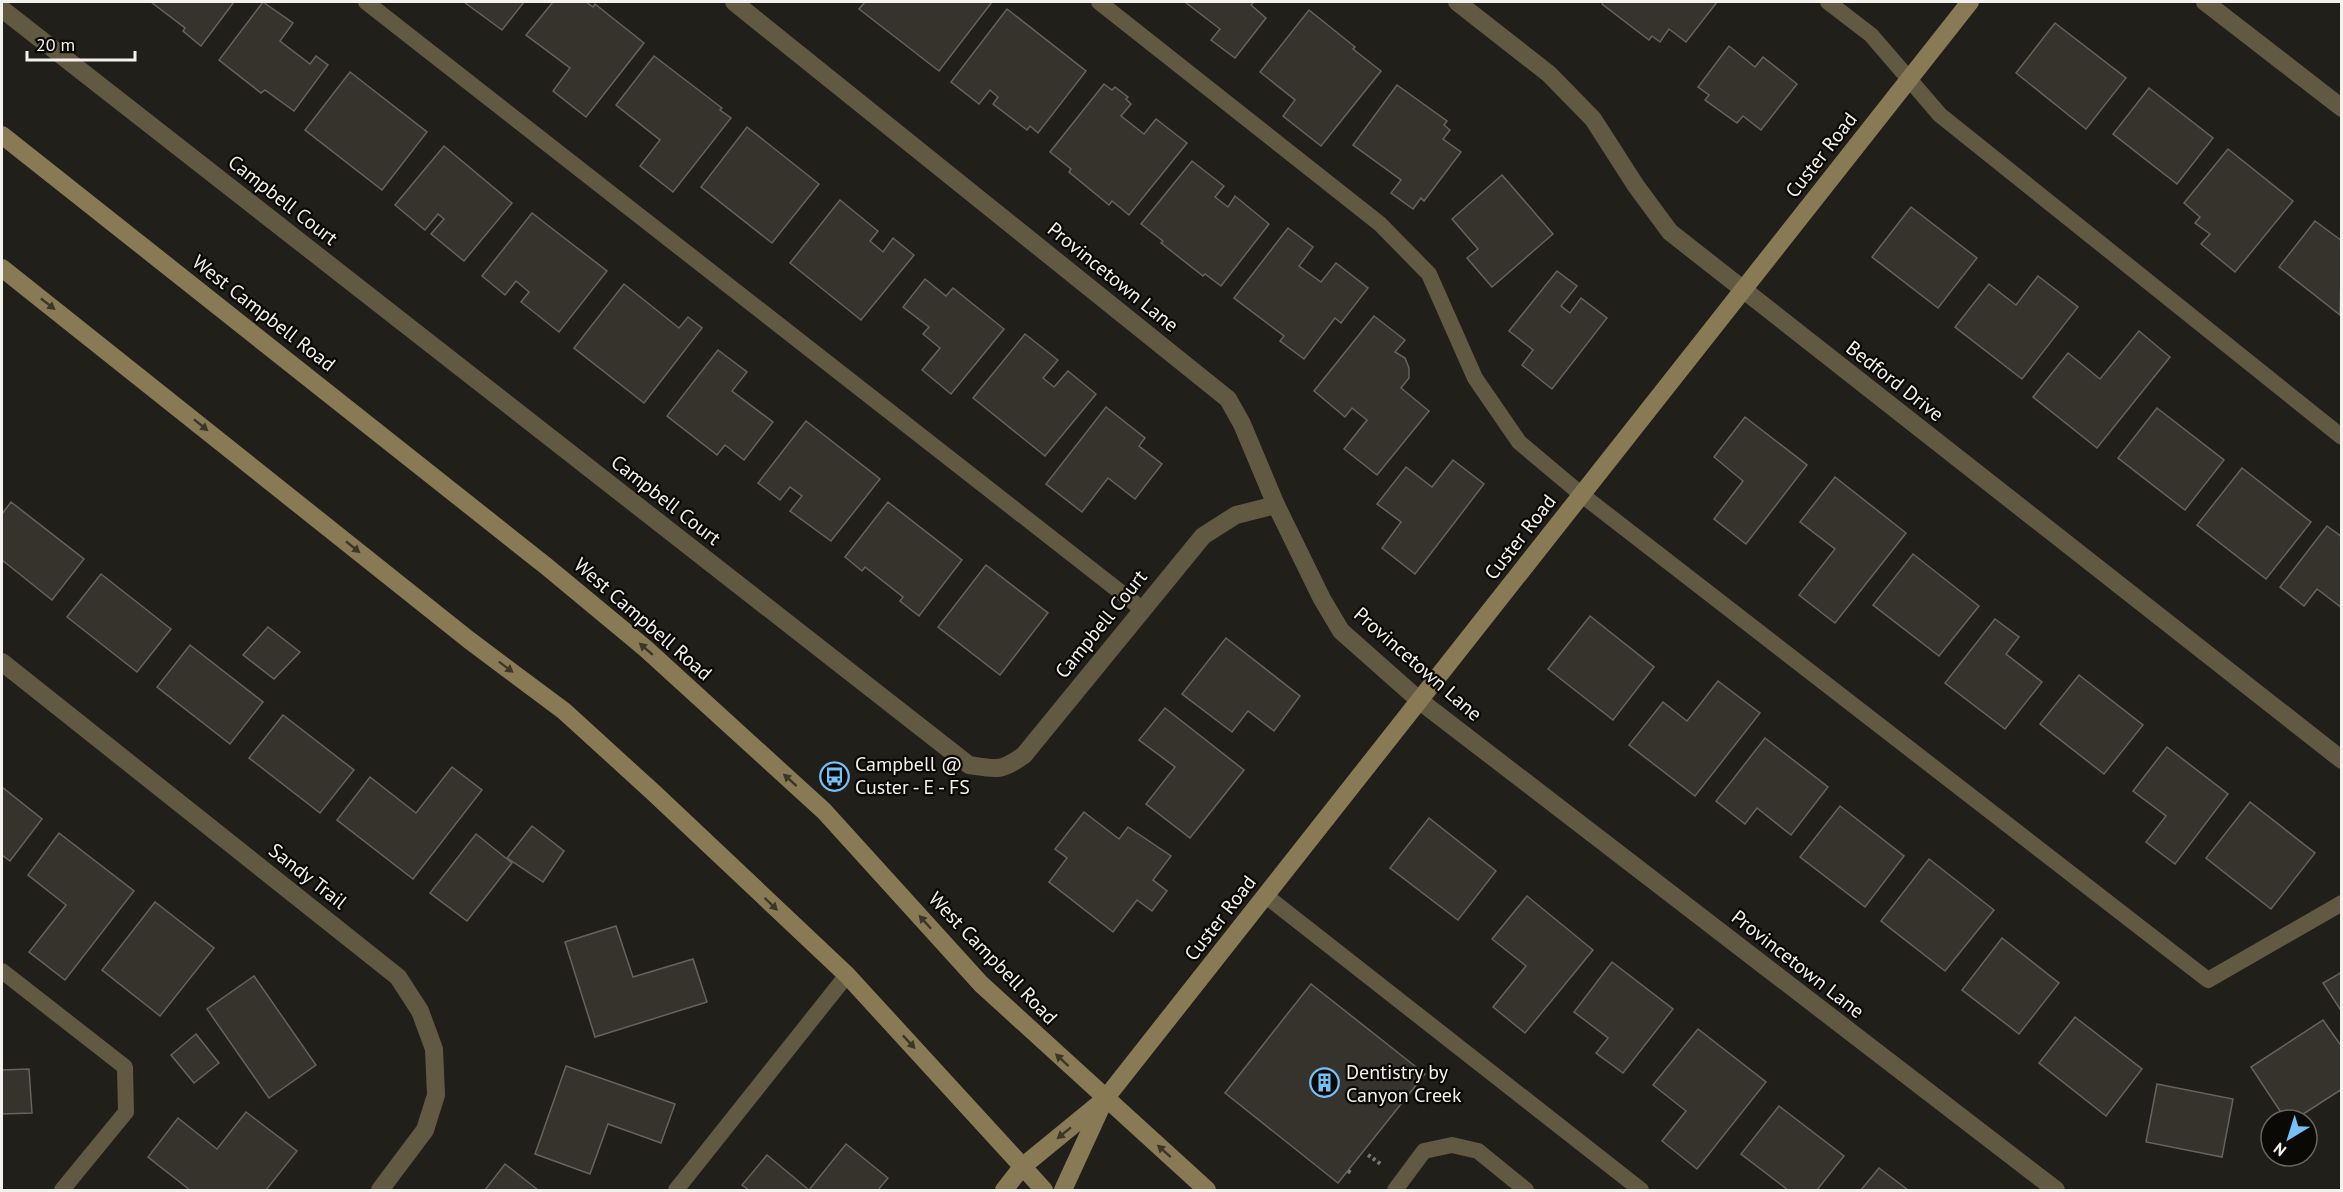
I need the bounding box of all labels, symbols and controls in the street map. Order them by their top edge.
scale bar [27,24,135,62]
text: 20 m [36,33,75,56]
street label: Custer Road [1780,107,1862,203]
street label: Campbell Court [223,149,343,251]
street label: Provincetown Lane [1042,216,1184,338]
street label: West Campbell Road [187,249,341,377]
one-way arrow [40,298,55,310]
street label: Bedford Drive [1841,335,1949,427]
one-way arrow [193,418,208,431]
street label: Campbell Court [606,449,726,551]
street label: Custer Road [1479,489,1561,585]
one-way arrow [345,540,361,553]
street label: West Campbell Road [569,552,717,686]
street label: Campbell Court [1049,564,1153,684]
street label: Provincetown Lane [1349,601,1487,727]
one-way arrow [639,643,654,656]
one-way arrow [499,661,514,673]
place label: Campbell @ Custer - E - FS [855,751,970,800]
bus stop icon: Campbell @ Custer - E - FS [818,760,850,792]
one-way arrow [784,774,798,788]
street label: Sandy Trail [264,837,353,915]
street label: Custer Road [1179,870,1261,966]
street label: West Campbell Road [923,886,1063,1030]
one-way arrow [764,897,779,911]
street label: Provincetown Lane [1726,904,1870,1024]
one-way arrow [918,914,932,929]
one-way arrow [902,1035,916,1049]
one-way arrow [1055,1054,1070,1067]
place label: Dentistry by Canyon Creek [1346,1059,1462,1108]
building icon: Dentistry by Canyon Creek [1309,1067,1341,1099]
north arrow [2259,1108,2319,1168]
one-way arrow [1056,1127,1072,1140]
text: N [2269,1139,2290,1161]
one-way arrow [1157,1145,1172,1158]

